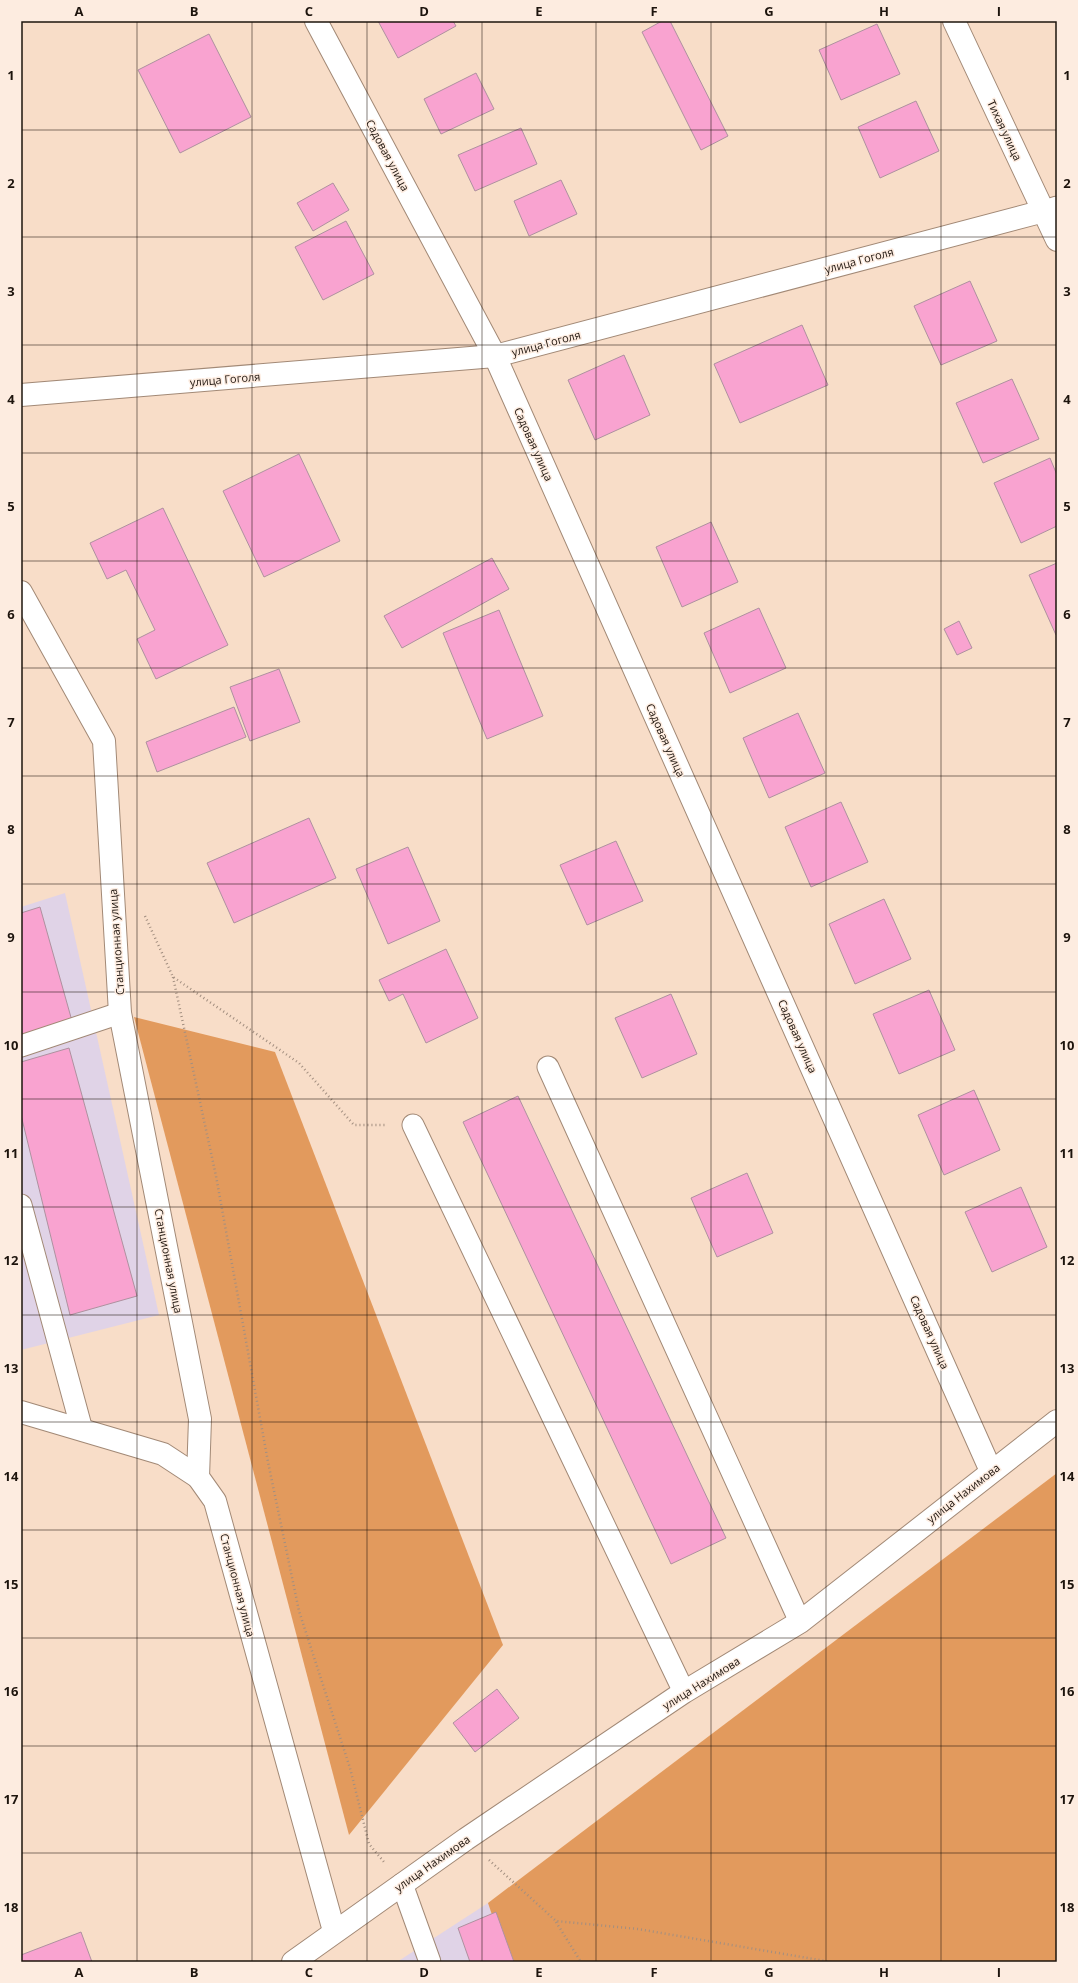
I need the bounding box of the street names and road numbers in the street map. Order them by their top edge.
street label: Тихая улица [984,97,1026,163]
street label: Садовая улица [363,117,413,193]
street label: улица Гоголя [823,244,895,276]
street label: улица Гоголя [510,327,582,359]
street label: улица Гоголя [189,368,261,390]
street label: Садовая улица [511,405,557,483]
street label: Садовая улица [643,701,689,779]
street label: Станционная улица [105,888,127,996]
street label: Садовая улица [775,997,821,1075]
street label: Станционная улица [151,1207,187,1315]
street label: Садовая улица [907,1293,953,1371]
street label: улица Нахимова [923,1460,1003,1526]
street label: Станционная улица [217,1532,259,1638]
street label: улица Нахимова [659,1653,743,1713]
street label: улица Нахимова [391,1831,473,1895]

